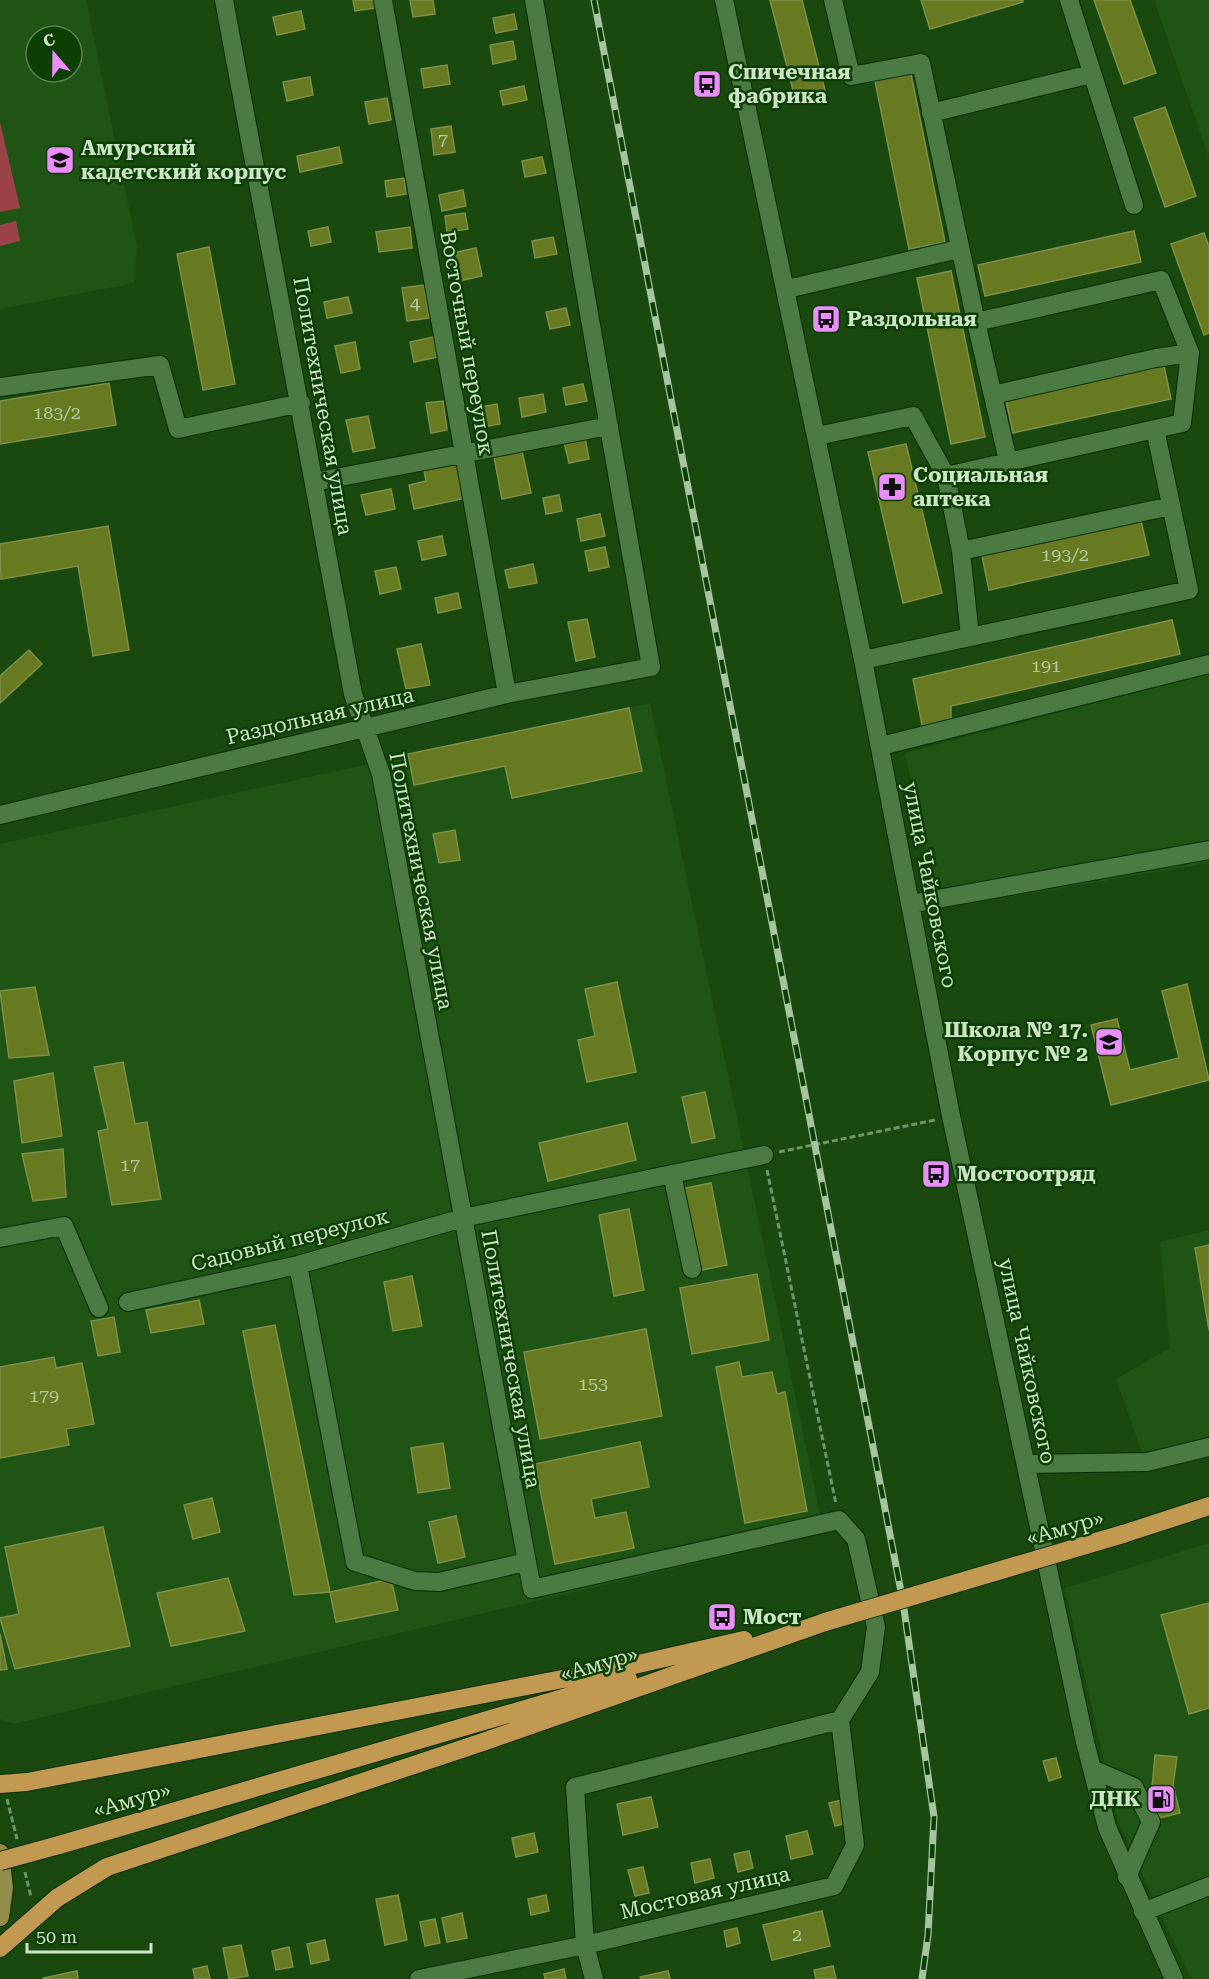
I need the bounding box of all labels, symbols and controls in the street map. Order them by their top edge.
north arrow [24,24,84,84]
text: С [41,30,58,51]
place label: Спичечная фабрика [728,60,851,108]
bus stop icon: Спичечная фабрика [691,68,723,100]
house number: 7 [438,129,448,150]
place label: Амурский кадетский корпус [81,136,286,184]
school or university icon: Амурский кадетский корпус [44,144,76,176]
street label: Восточный переулок [435,229,499,457]
street label: Политехническая улица [288,275,358,538]
house number: 4 [410,292,420,313]
bus stop icon: Раздольная [810,303,842,335]
place label: Раздольная [847,307,977,331]
house number: 183/2 [33,402,81,423]
place label: Социальная аптека [913,463,1048,511]
pharmacy icon: Социальная аптека [876,471,908,503]
house number: 193/2 [1041,544,1089,565]
house number: 191 [1031,655,1061,676]
street label: Раздольная улица [224,683,417,749]
street label: Политехническая улица [384,750,458,1012]
street label: улица Чайковского [898,780,962,990]
place label: Школа № 17. Корпус № 2 [944,1018,1088,1066]
school or university icon: Школа № 17. Корпус № 2 [1093,1026,1125,1058]
house number: 17 [120,1154,140,1175]
bus stop icon: Мостоотряд [920,1158,952,1190]
place label: Мостоотряд [957,1162,1096,1186]
street label: Садовый переулок [189,1204,391,1276]
street label: Политехническая улица [476,1228,546,1491]
street label: улица Чайковского [994,1256,1060,1466]
house number: 153 [578,1373,608,1394]
house number: 179 [29,1385,59,1406]
street label: «Амур» [1024,1506,1106,1550]
bus stop icon: Мост [706,1601,738,1633]
place label: Мост [743,1605,802,1629]
street label: «Амур» [558,1642,640,1686]
street label: «Амур» [91,1778,173,1822]
fuel station icon: ДНК [1145,1783,1177,1815]
place label: ДНК [1090,1787,1140,1811]
street label: Мостовая улица [618,1862,793,1924]
scale bar [27,1916,152,1954]
house number: 2 [792,1924,802,1945]
text: 50 m [36,1926,77,1947]

